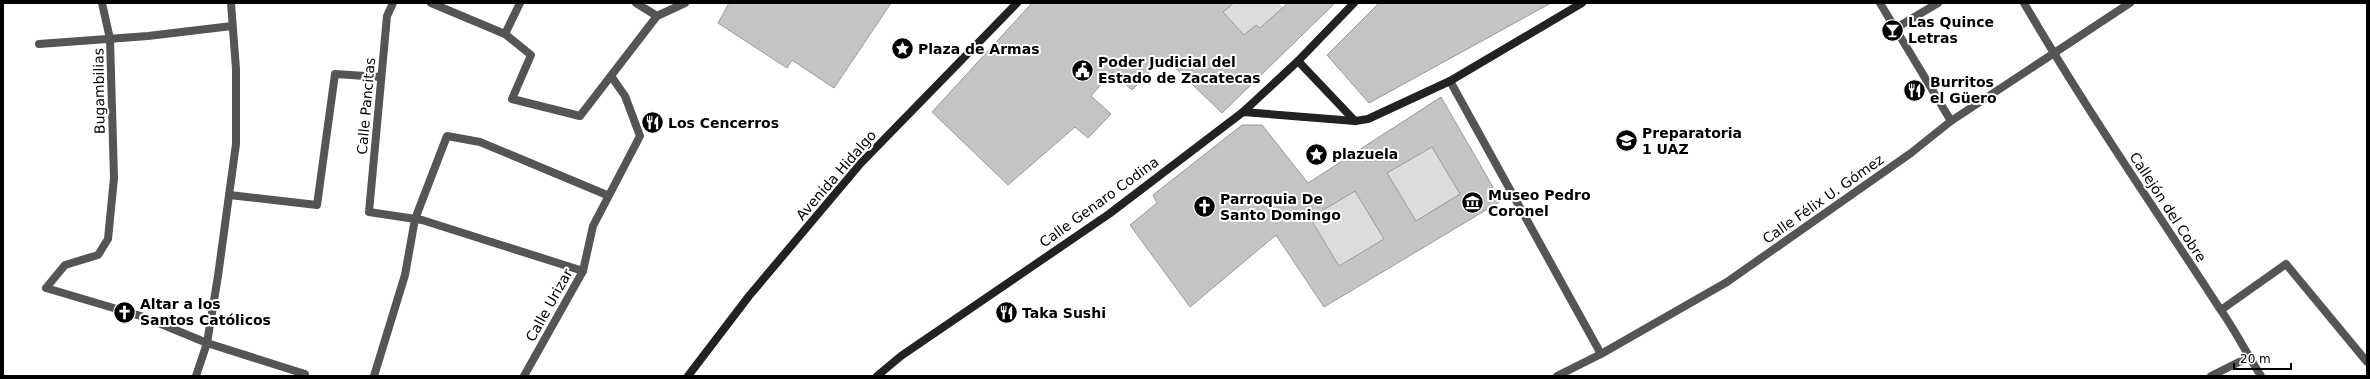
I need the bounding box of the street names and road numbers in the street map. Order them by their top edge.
street label: Bugambilias [90,48,108,134]
street label: Calle Pancitas [354,57,378,155]
street label: Avenida Hidalgo [793,127,879,223]
street label: Callejón del Cobre [2127,149,2209,265]
street label: Calle Félix U. Gómez [1760,151,1886,247]
street label: Calle Genaro Codina [1036,153,1162,251]
street label: Calle Urizar [522,266,576,344]

